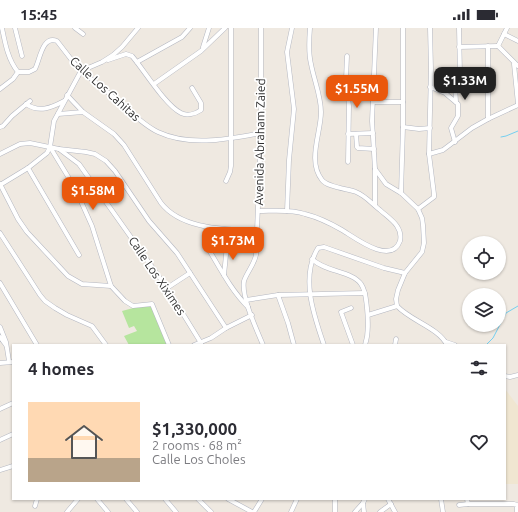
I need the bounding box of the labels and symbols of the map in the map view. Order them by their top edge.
street label: Calle Los Cahitas [68,54,143,123]
pin: $1.33M [432,67,498,101]
pin: $1.55M [324,75,390,109]
street label: Avenida Abraham Zaied [252,78,267,206]
pin: $1.58M [60,177,126,211]
pin: $1.73M [200,227,266,261]
street label: Calle Los Xiximes [126,234,188,317]

